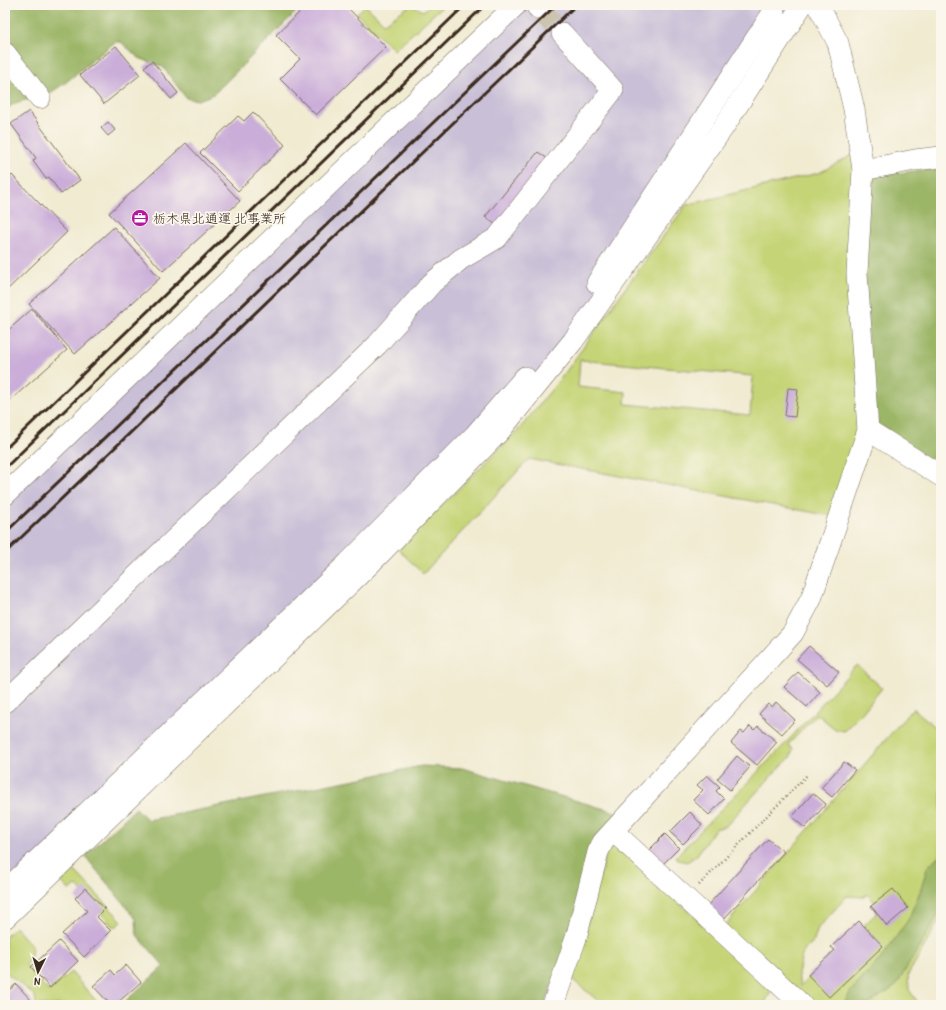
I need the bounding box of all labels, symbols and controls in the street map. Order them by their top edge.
office icon: 栃木県北通運 北事業所 [130,208,150,228]
place label: 栃木県北通運 北事業所 [153,209,286,227]
north arrow [18,952,58,992]
text: N [33,975,41,989]

